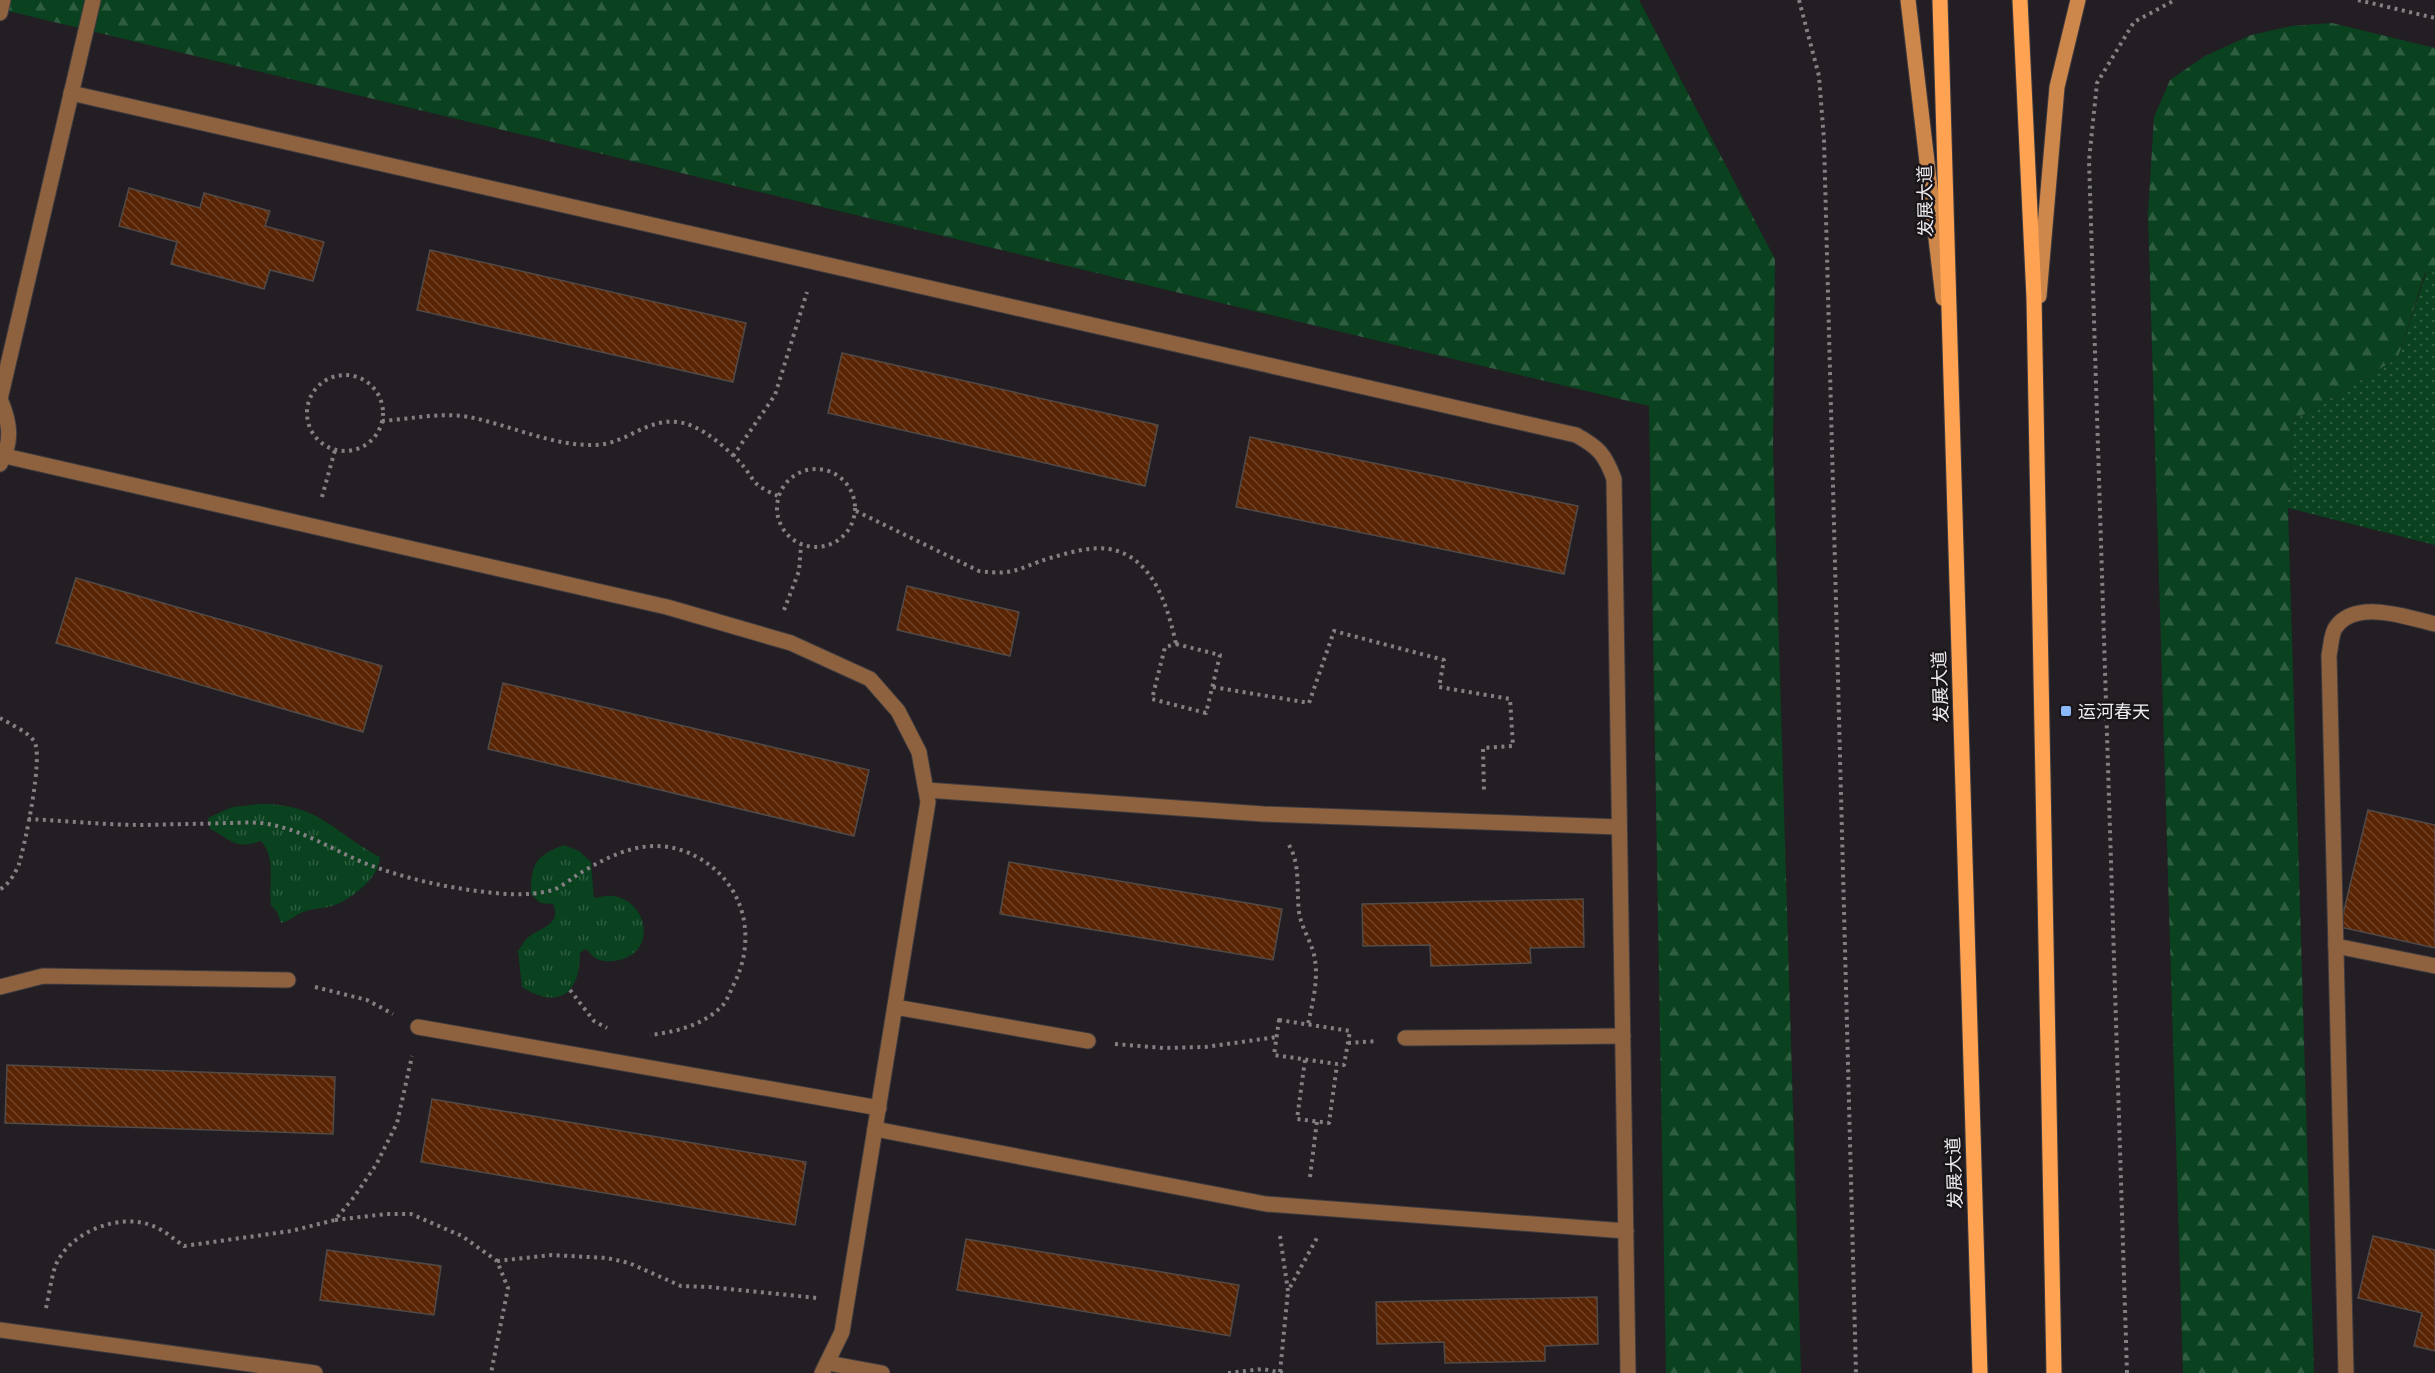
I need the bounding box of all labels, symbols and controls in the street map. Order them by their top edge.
street label: 发展大道 [1914,165,1936,237]
street label: 发展大道 [1928,651,1952,723]
place label: 运河春天 [2078,701,2150,722]
marker: 运河春天 [2059,704,2073,718]
street label: 发展大道 [1942,1137,1966,1209]

